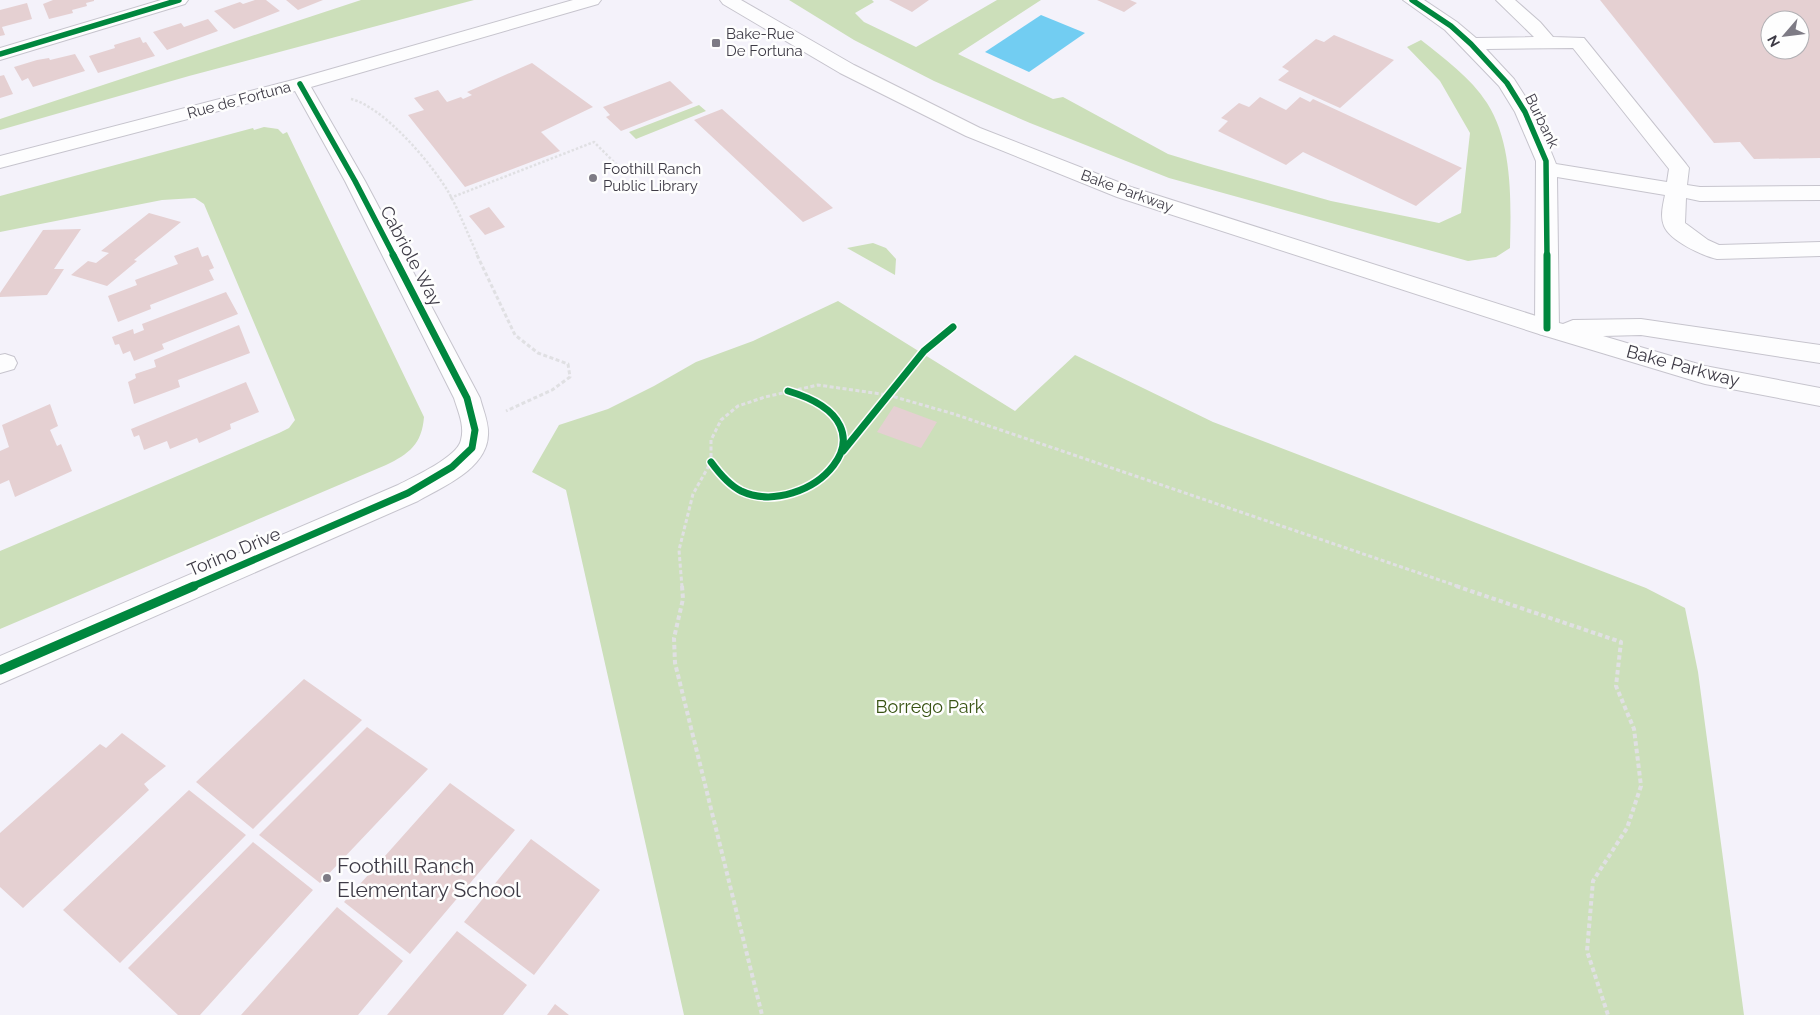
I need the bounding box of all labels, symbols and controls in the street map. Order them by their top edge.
north arrow [1760,10,1810,60]
place label: Bake-Rue De Fortuna [726,25,803,60]
text: N [1764,33,1783,50]
marker: Bake-Rue De Fortuna [710,37,722,49]
street label: Rue de Fortuna [185,78,293,122]
street label: Burbank [1521,91,1563,151]
place label: Foothill Ranch Public Library [603,160,701,195]
street label: Bake Parkway [1078,166,1176,216]
marker: Foothill Ranch Public Library [587,172,599,184]
street label: Cabriole Way [376,202,447,310]
street label: Bake Parkway [1624,340,1742,391]
street label: Torino Drive [184,522,284,580]
park label: Borrego Park [876,696,985,717]
place label: Foothill Ranch Elementary School [337,853,521,902]
marker: Foothill Ranch Elementary School [321,872,333,884]

